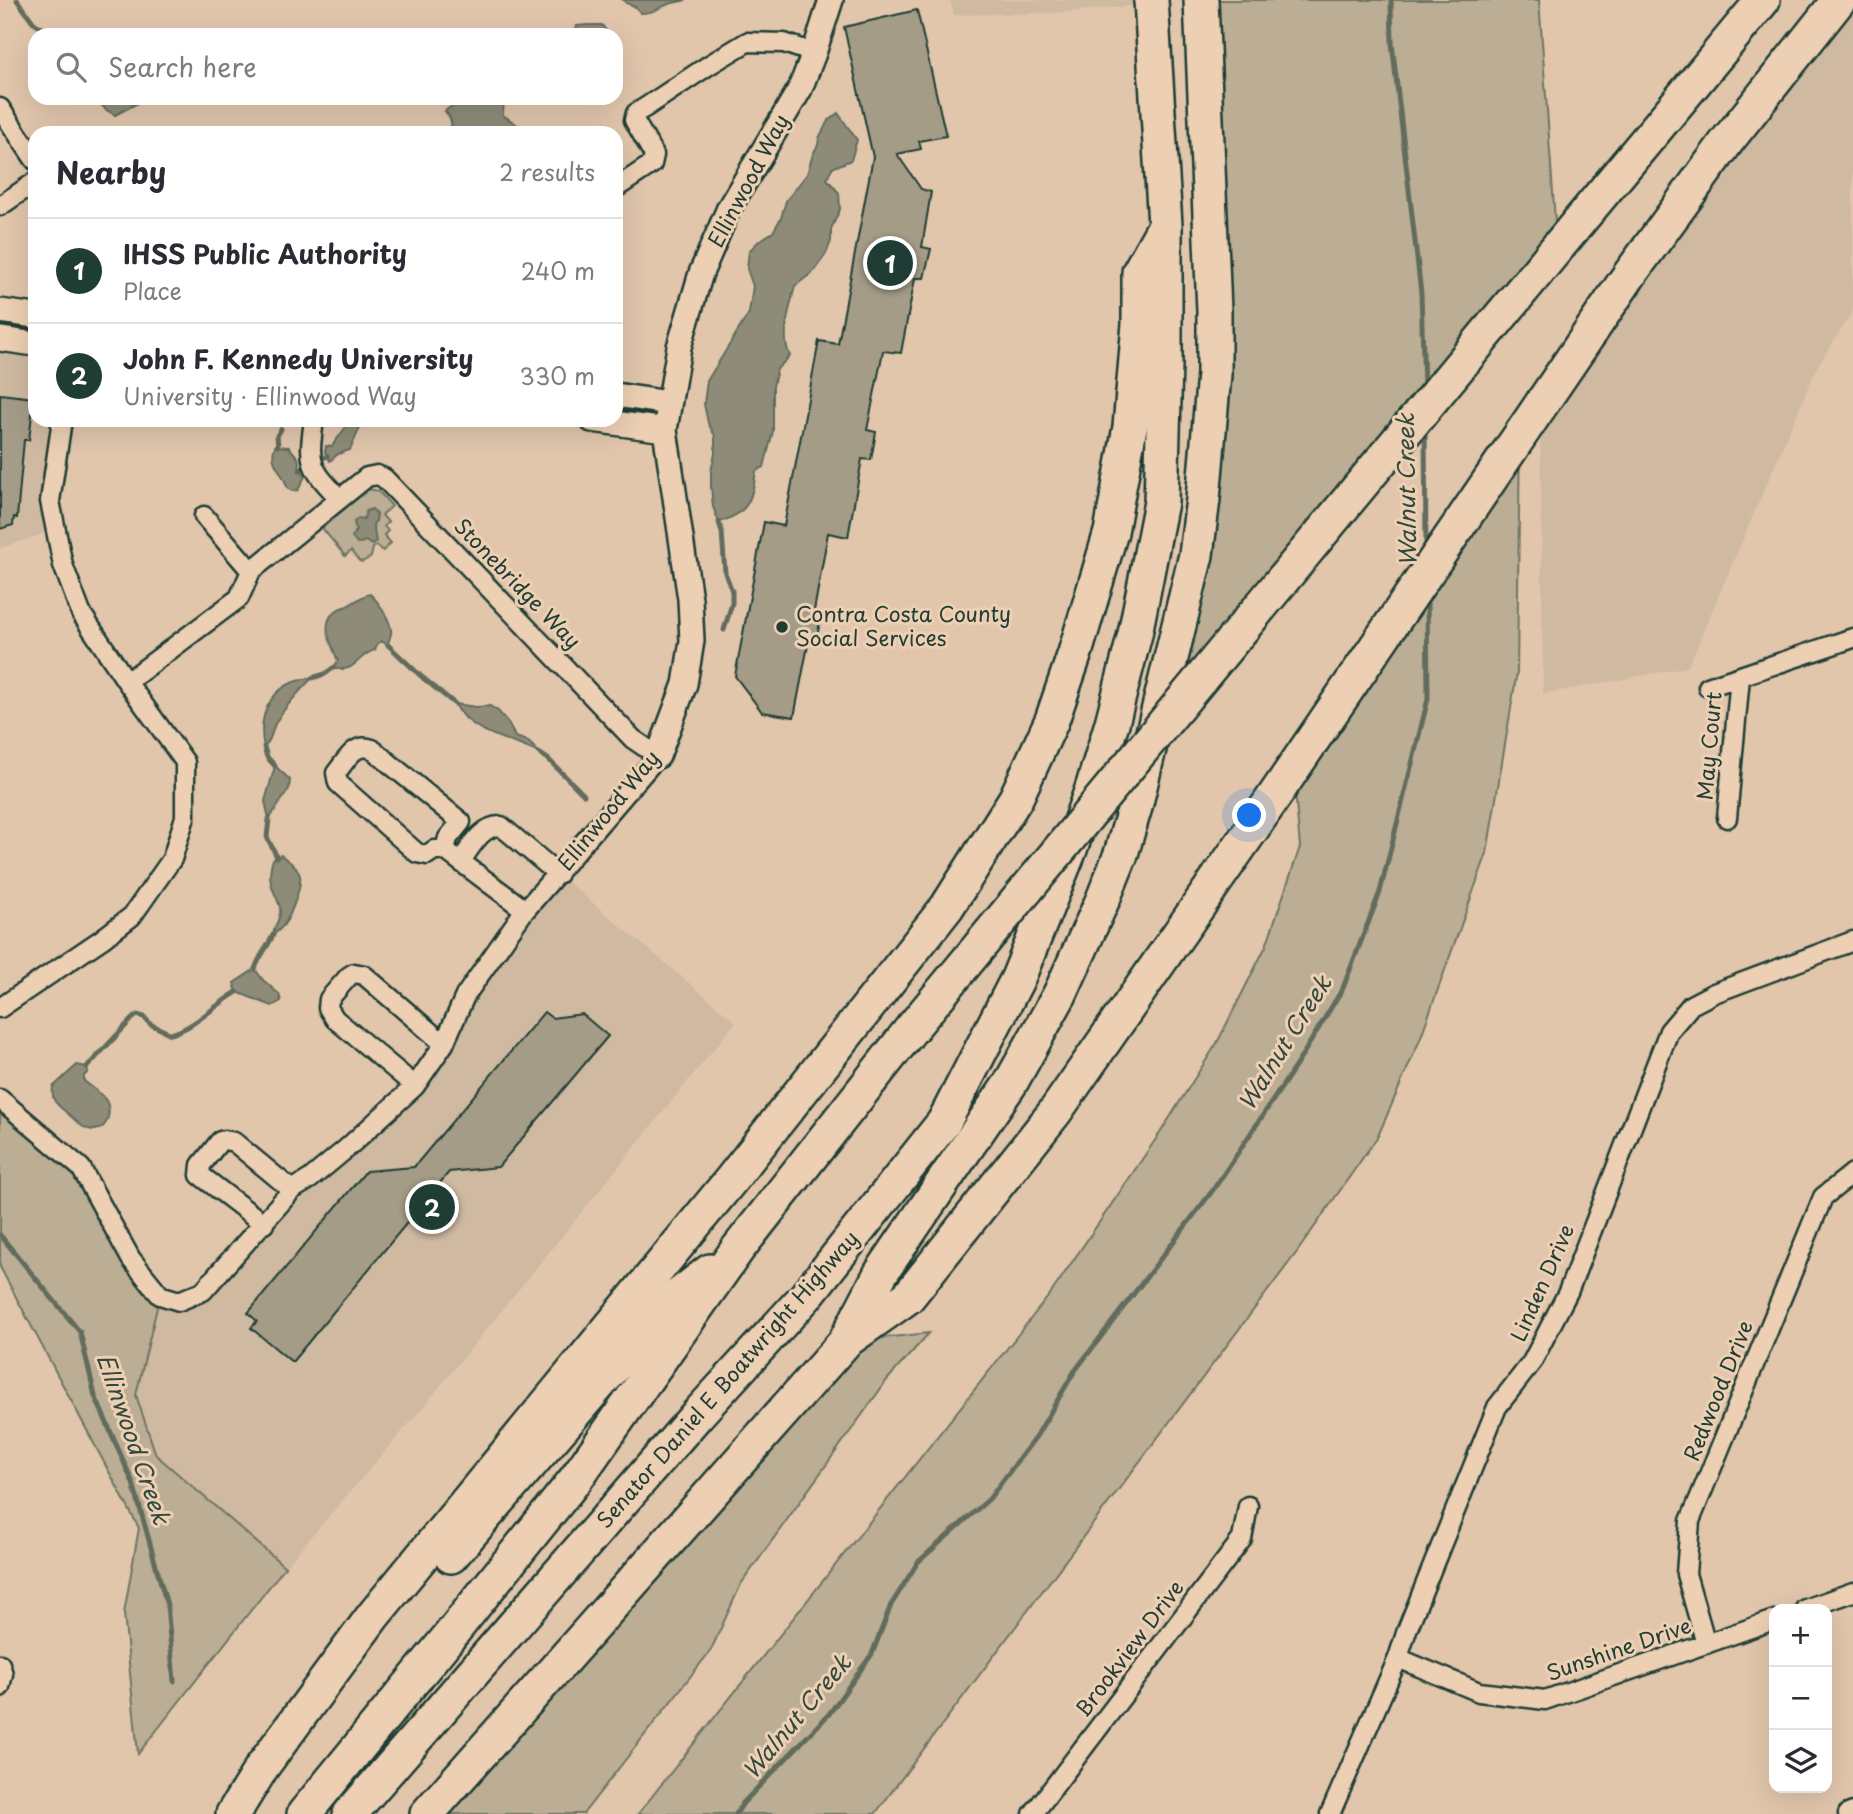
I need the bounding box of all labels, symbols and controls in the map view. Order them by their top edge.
search box [28,28,623,105]
text: Search here [108,47,257,86]
icon: search [52,48,90,86]
street label: Ellinwood Way [699,108,796,253]
text: Nearby [56,149,166,194]
text: 2 results [499,154,595,189]
text: IHSS Public Authority [123,234,407,273]
pin: 1 [867,237,913,289]
text: 1 [74,253,85,288]
text: 240 m [521,253,595,288]
text: Place [123,273,182,308]
text: John F. Kennedy University [123,339,473,378]
text: 2 [71,358,87,393]
text: 330 m [519,358,595,393]
text: University · Ellinwood Way [123,378,417,413]
water label: Walnut Creek [1387,412,1424,567]
street label: Stonebridge Way [447,510,589,655]
place label: Contra Costa County Social Services [796,597,1011,653]
marker: Contra Costa County Social Services [774,619,790,635]
street label: May Court [1687,690,1729,801]
street label: Ellinwood Way [549,742,666,877]
your location [1232,798,1266,832]
water label: Walnut Creek [1228,967,1340,1116]
pin: 2 [409,1181,455,1233]
street label: Linden Drive [1501,1218,1581,1346]
street label: Senator Daniel E Boatwright Highway [588,1223,865,1535]
street label: Redwood Drive [1674,1315,1760,1465]
water label: Ellinwood Creek [89,1348,180,1530]
street label: Brookview Drive [1066,1573,1191,1723]
map controls [1769,1604,1832,1793]
button: + [1769,1604,1832,1667]
street label: Sunshine Drive [1542,1608,1695,1688]
water label: Walnut Creek [733,1645,859,1786]
button: − [1769,1667,1832,1730]
button: layers [1769,1730,1832,1793]

